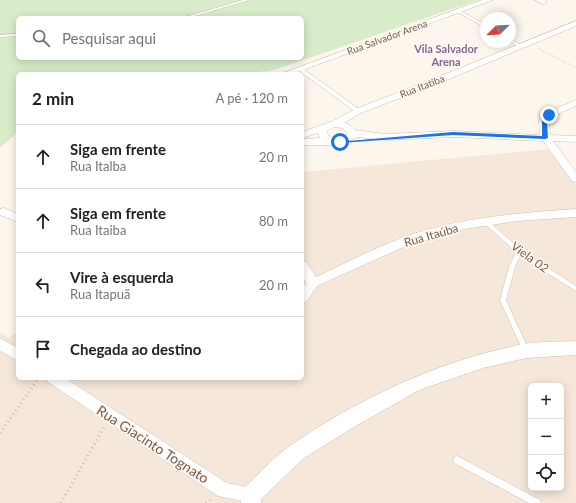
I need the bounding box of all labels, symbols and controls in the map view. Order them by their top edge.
north arrow [480,12,516,48]
search box [16,16,304,60]
street label: Rua Salvador Arena [345,17,429,57]
icon: search [30,27,52,49]
text: Pesquisar aqui [62,29,156,47]
district label: Vila Salvador Arena [413,42,479,68]
street label: Rua Itatiba [398,72,446,100]
text: 2 min [32,88,74,109]
text: A pé · 120 m [215,90,288,106]
route end [540,106,558,124]
route start [331,133,349,151]
text: Siga em frente [70,140,166,158]
icon: ahead [32,146,54,168]
text: 20 m [259,149,288,165]
text: Rua Italba [70,158,126,174]
text: Siga em frente [70,204,166,222]
icon: ahead [32,210,54,232]
text: 80 m [259,213,288,229]
street label: Rua Itaúba [402,220,460,250]
text: Rua Itaiba [70,222,126,238]
street label: Viela 02 [508,238,552,276]
text: Vire à esquerda [70,268,174,286]
icon: left [32,274,54,296]
text: 20 m [259,277,288,293]
text: Rua Itapuã [70,286,130,302]
icon: arrive [32,338,54,360]
text: Chegada ao destino [70,340,201,358]
map controls [528,383,564,491]
button: + [528,383,564,419]
street label: Rua Giacinto Tognato [94,401,212,487]
button: − [528,419,564,455]
button: locate [528,455,564,491]

